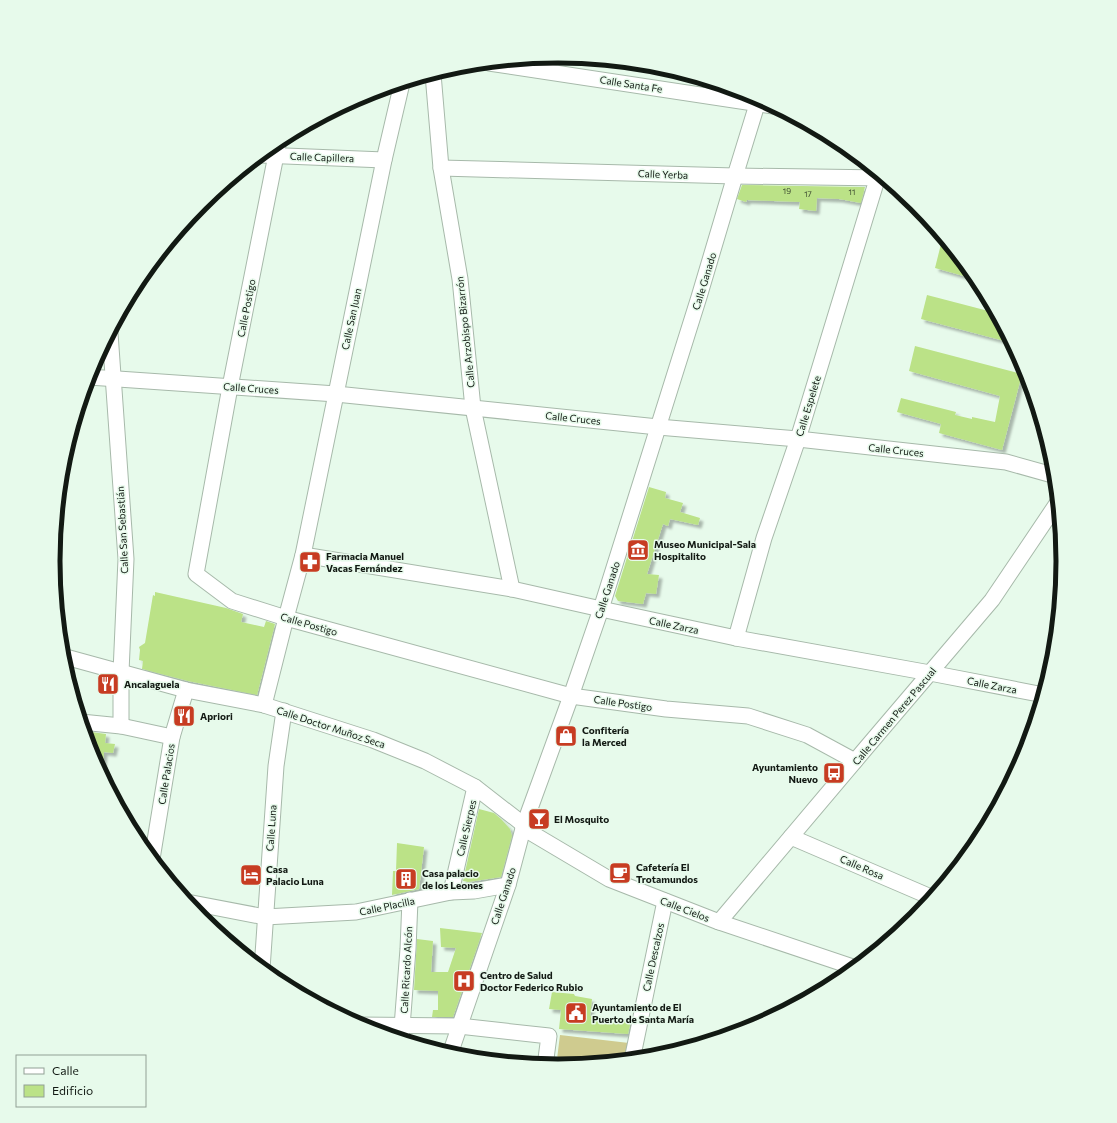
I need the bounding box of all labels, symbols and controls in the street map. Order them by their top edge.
street label: Calle Santa Fe [599,73,663,95]
street label: Calle Capillera [290,150,354,164]
street label: Calle Yerba [638,167,688,181]
house number: 19 [783,186,791,196]
house number: 11 [849,187,855,197]
house number: 17 [804,189,812,199]
street label: Calle Ganado [690,251,718,311]
street label: Calle Arzobispo Bizarrón [453,276,477,388]
street label: Calle Postigo [234,278,258,338]
street label: Calle San Juan [339,287,363,351]
street label: Calle Espelete [793,374,823,438]
street label: Calle Cruces [223,380,280,396]
street label: Calle Cruces [545,409,602,427]
street label: Calle Cruces [868,441,925,459]
street label: Calle San Sebastián [114,486,130,574]
museum icon: Museo Municipal-Sala Hospitalito [625,537,651,563]
place label: Museo Municipal-Sala Hospitalito [654,538,756,562]
pharmacy icon: Farmacia Manuel Vacas Fernández [297,549,323,575]
place label: Farmacia Manuel Vacas Fernández [326,550,404,574]
street label: Calle Ganado [592,560,622,620]
street label: Calle Postigo [279,610,339,638]
street label: Calle Zarza [648,614,700,636]
street label: Calle Carmen Perez Pascual [850,665,938,767]
restaurant icon: Ancalaguela [95,671,121,697]
street label: Calle Zarza [966,674,1018,696]
place label: Ancalaguela [124,678,180,690]
street label: Calle Postigo [593,693,653,713]
restaurant icon: Apriori [171,703,197,729]
street label: Calle Doctor Muñoz Seca [275,704,387,750]
place label: Apriori [200,710,233,722]
shop icon: Confitería la Merced [553,723,579,749]
place label: Confitería la Merced [582,724,629,748]
street label: Calle Palacios [155,742,177,805]
bus stop icon: Ayuntamiento Nuevo [821,760,847,786]
place label: Ayuntamiento Nuevo [752,761,818,785]
street label: Calle Sierpes [454,798,478,858]
street label: Calle Luna [263,804,279,852]
bar icon: El Mosquito [526,806,552,832]
place label: El Mosquito [554,813,609,825]
street label: Calle Rosa [838,852,886,882]
cafe icon: Cafetería El Trotamundos [607,860,633,886]
place label: Cafetería El Trotamundos [636,861,698,885]
hotel icon: Casa Palacio Luna [238,862,264,888]
place label: Casa Palacio Luna [266,863,324,887]
building icon: Casa palacio de los Leones [393,866,419,892]
street label: Calle Ganado [488,866,518,926]
place label: Casa palacio de los Leones [422,867,483,891]
street label: Calle Placilla [358,894,416,918]
street label: Calle Cielos [659,894,712,924]
street label: Calle Descalzos [640,921,666,992]
street label: Calle Ricardo Alcón [398,926,414,1014]
hospital icon: Centro de Salud Doctor Federico Rubio [451,968,477,994]
place label: Centro de Salud Doctor Federico Rubio [480,969,583,993]
public building icon: Ayuntamiento de El Puerto de Santa María [563,1000,589,1026]
place label: Ayuntamiento de El Puerto de Santa María [592,1001,694,1025]
legend [16,1055,146,1107]
text: Calle [52,1063,79,1077]
text: Edificio [52,1083,93,1097]

